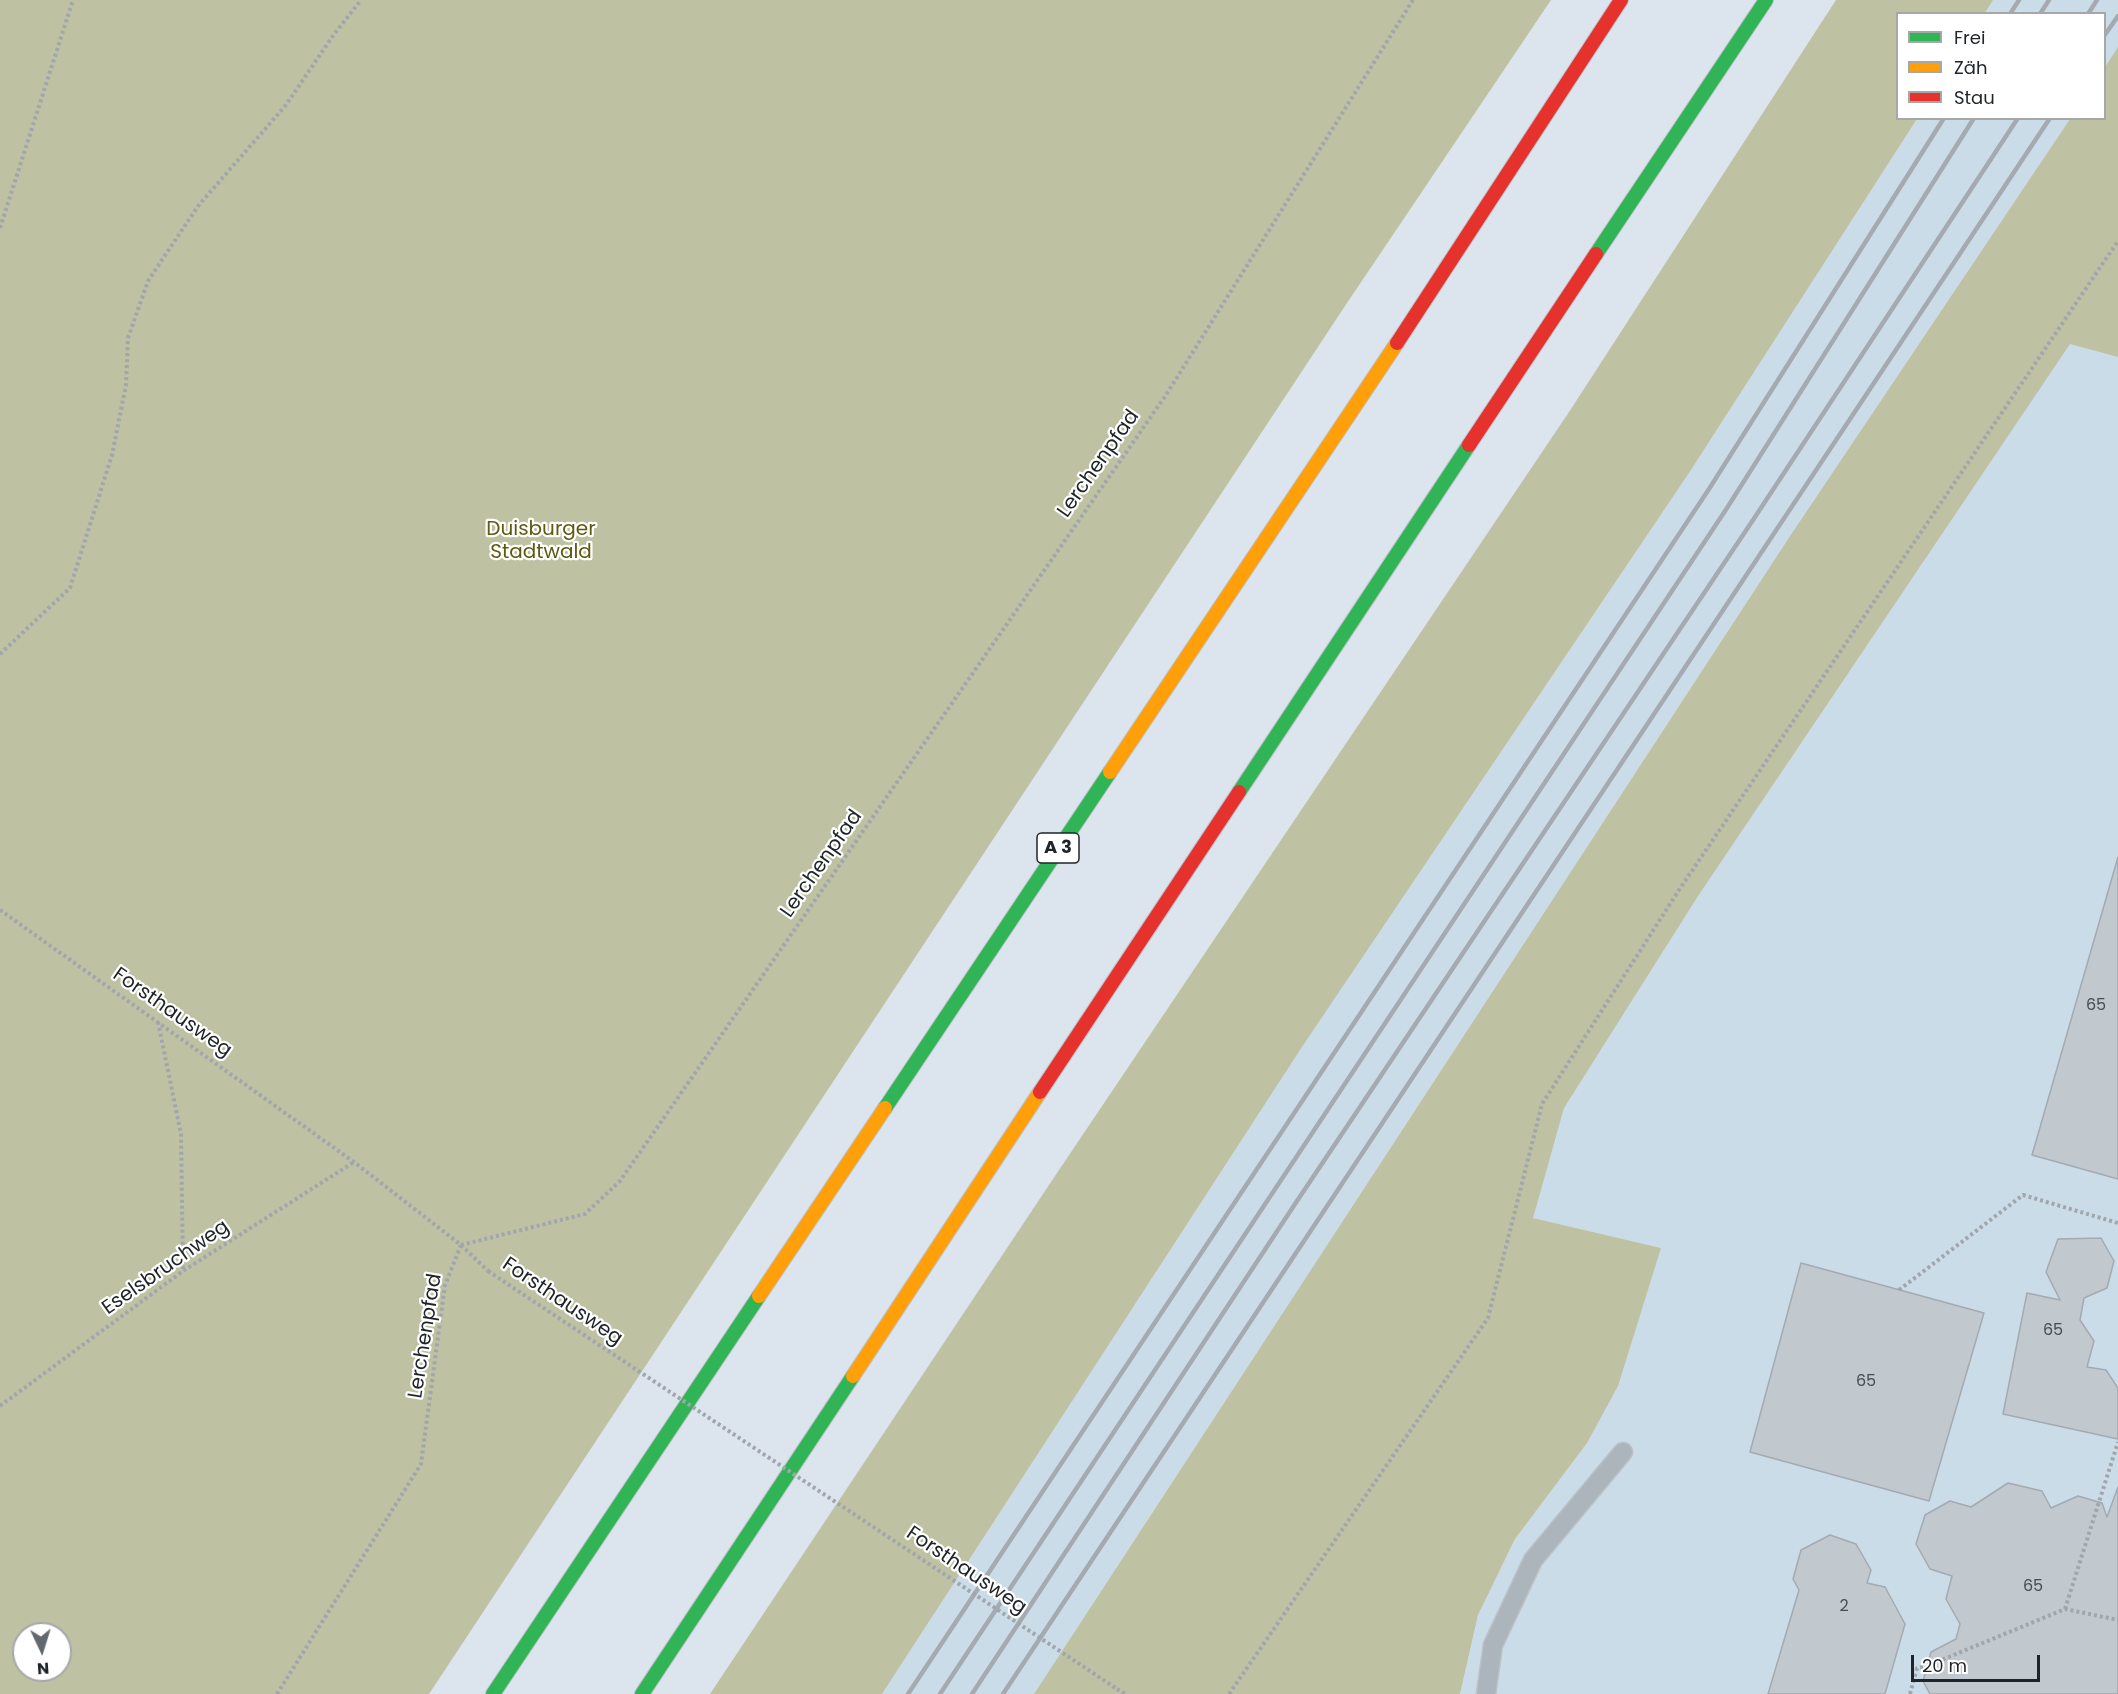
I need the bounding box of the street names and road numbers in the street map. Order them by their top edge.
street label: Lerchenpfad [1053,406,1145,522]
street label: Lerchenpfad [776,806,868,922]
road number: A 3 [1037,833,1079,863]
street label: Forsthausweg [108,963,236,1063]
street label: Eselsbruchweg [98,1215,234,1321]
street label: Forsthausweg [497,1253,627,1351]
street label: Lerchenpfad [404,1272,448,1400]
street label: Forsthausweg [901,1522,1031,1620]

